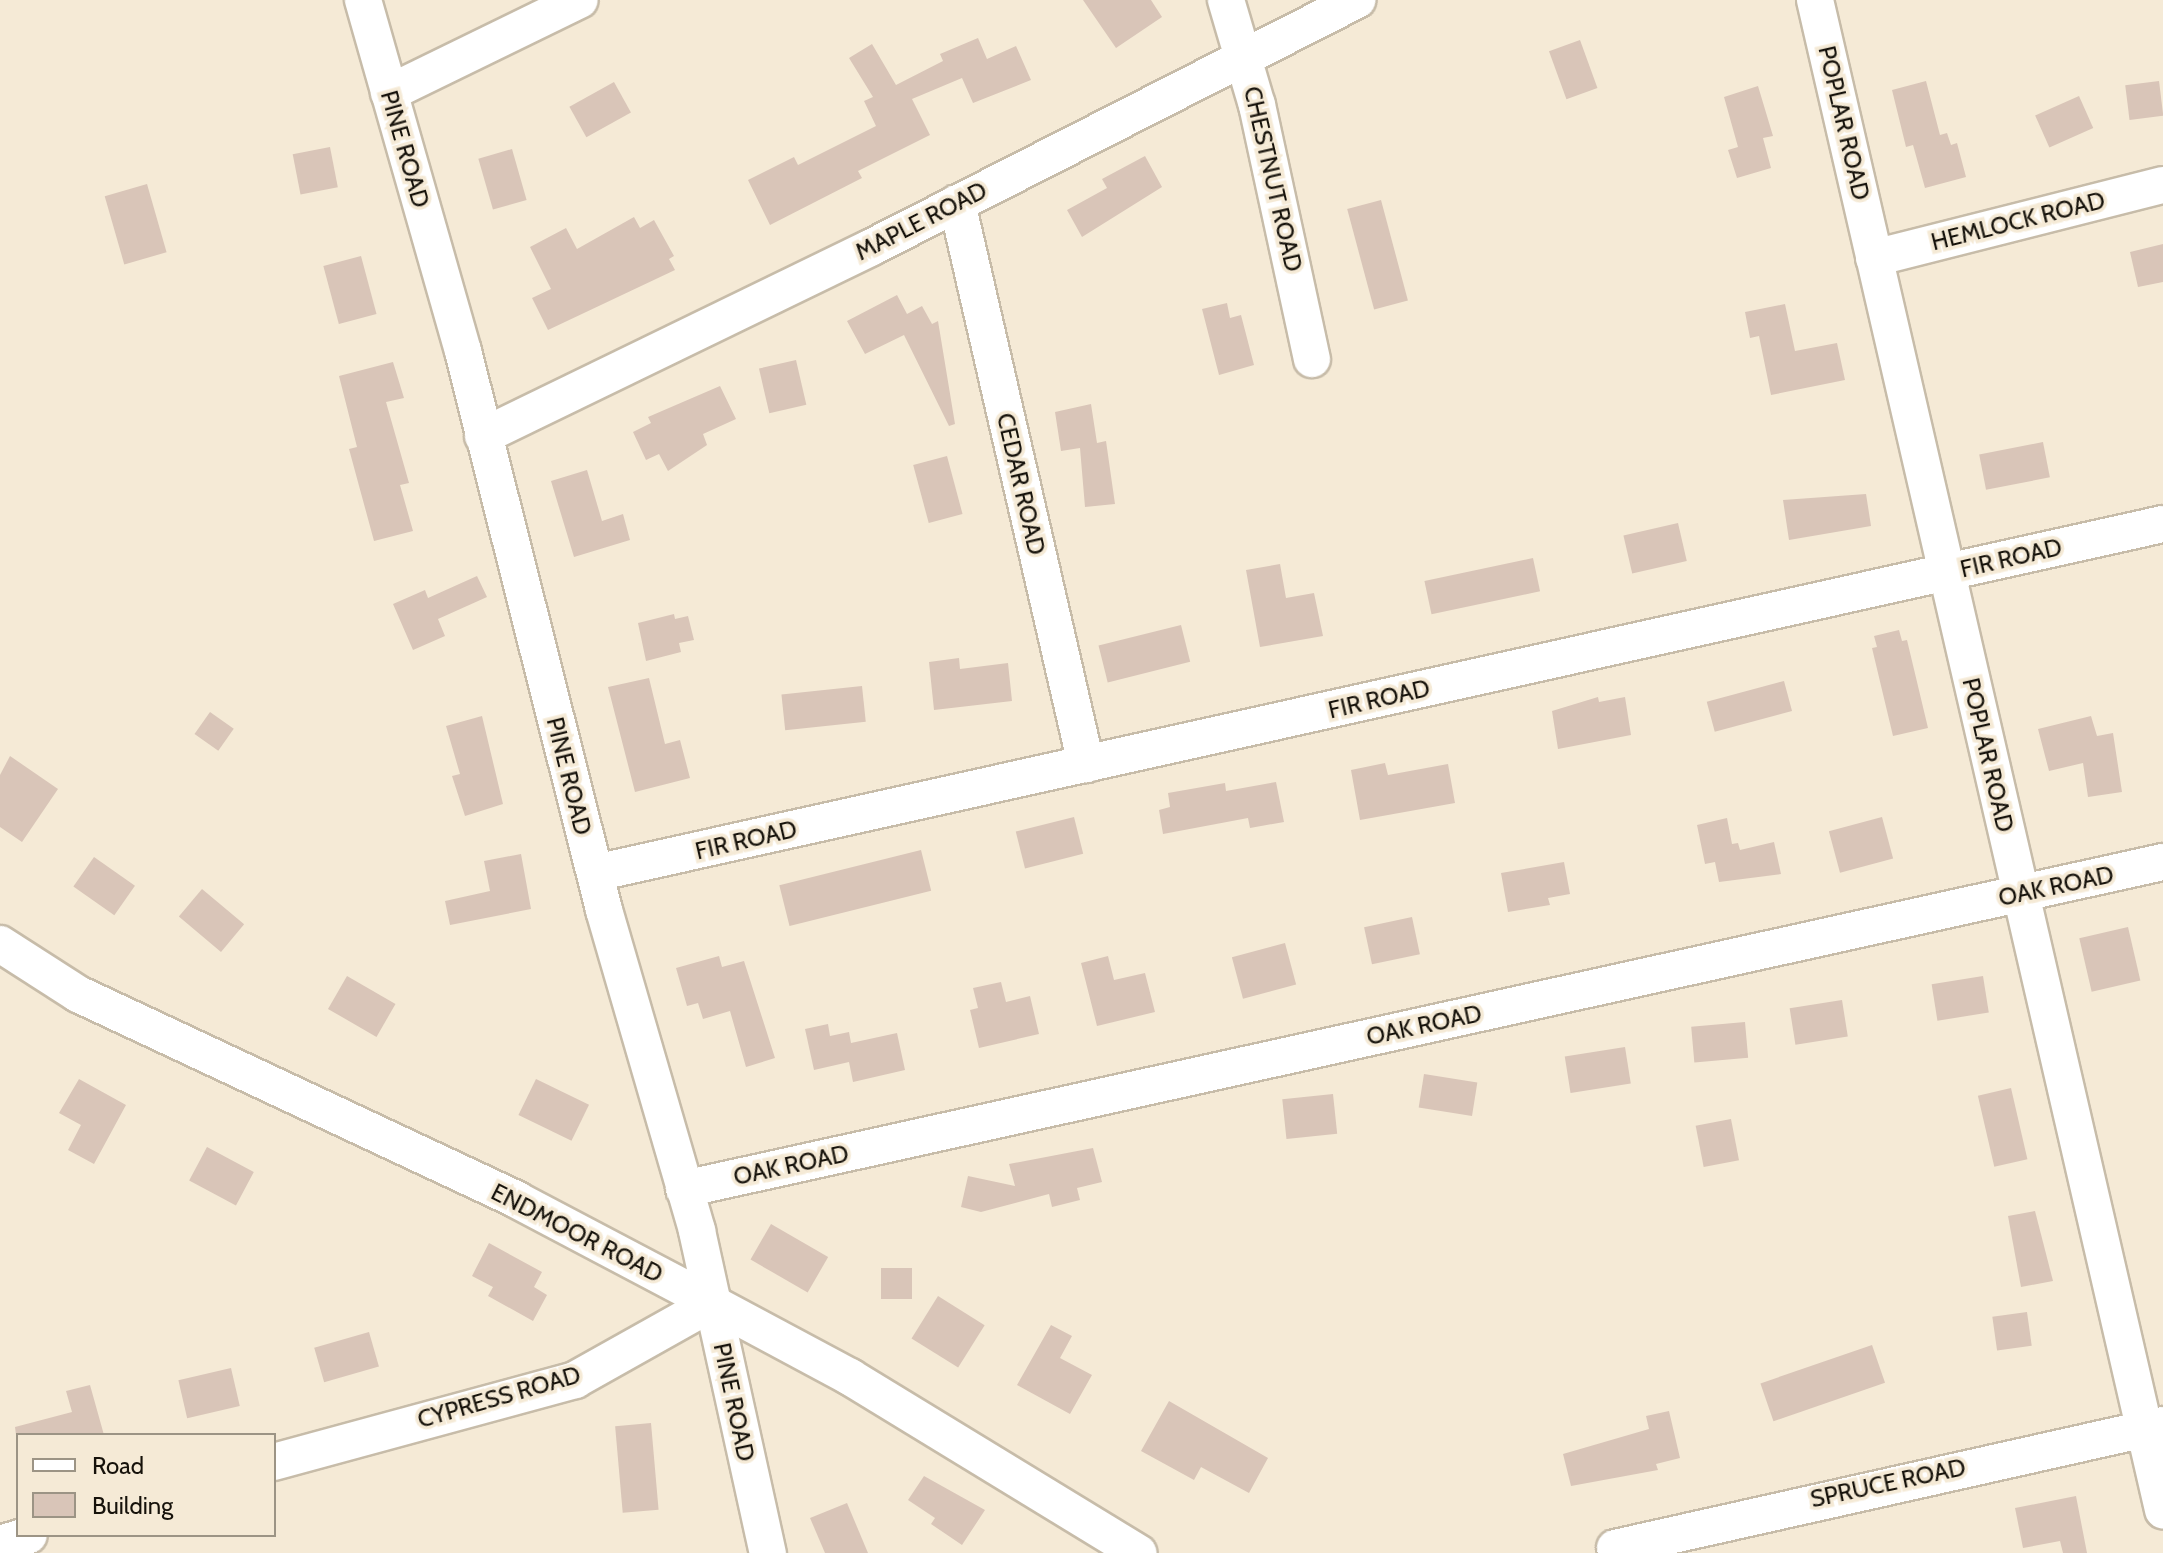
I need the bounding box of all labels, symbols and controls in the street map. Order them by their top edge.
street label: POPLAR ROAD [1812,43,1876,203]
street label: CHESTNUT ROAD [1238,84,1308,274]
street label: PINE ROAD [375,87,435,211]
street label: MAPLE ROAD [850,176,992,266]
street label: HEMLOCK ROAD [1928,185,2108,257]
street label: CEDAR ROAD [991,410,1051,558]
street label: FIR ROAD [1957,532,2065,584]
street label: FIR ROAD [1325,673,1433,725]
street label: POPLAR ROAD [1956,675,2020,835]
street label: PINE ROAD [540,714,598,838]
street label: FIR ROAD [692,814,800,866]
street label: OAK ROAD [1996,860,2116,912]
street label: OAK ROAD [1364,999,1484,1051]
street label: OAK ROAD [731,1139,851,1191]
street label: ENDMOOR ROAD [486,1177,668,1289]
street label: PINE ROAD [707,1340,761,1464]
street label: CYPRESS ROAD [414,1360,584,1434]
legend [16,1433,276,1537]
text: Road [92,1451,144,1480]
street label: SPRUCE ROAD [1808,1452,1968,1514]
text: Building [92,1491,173,1520]

